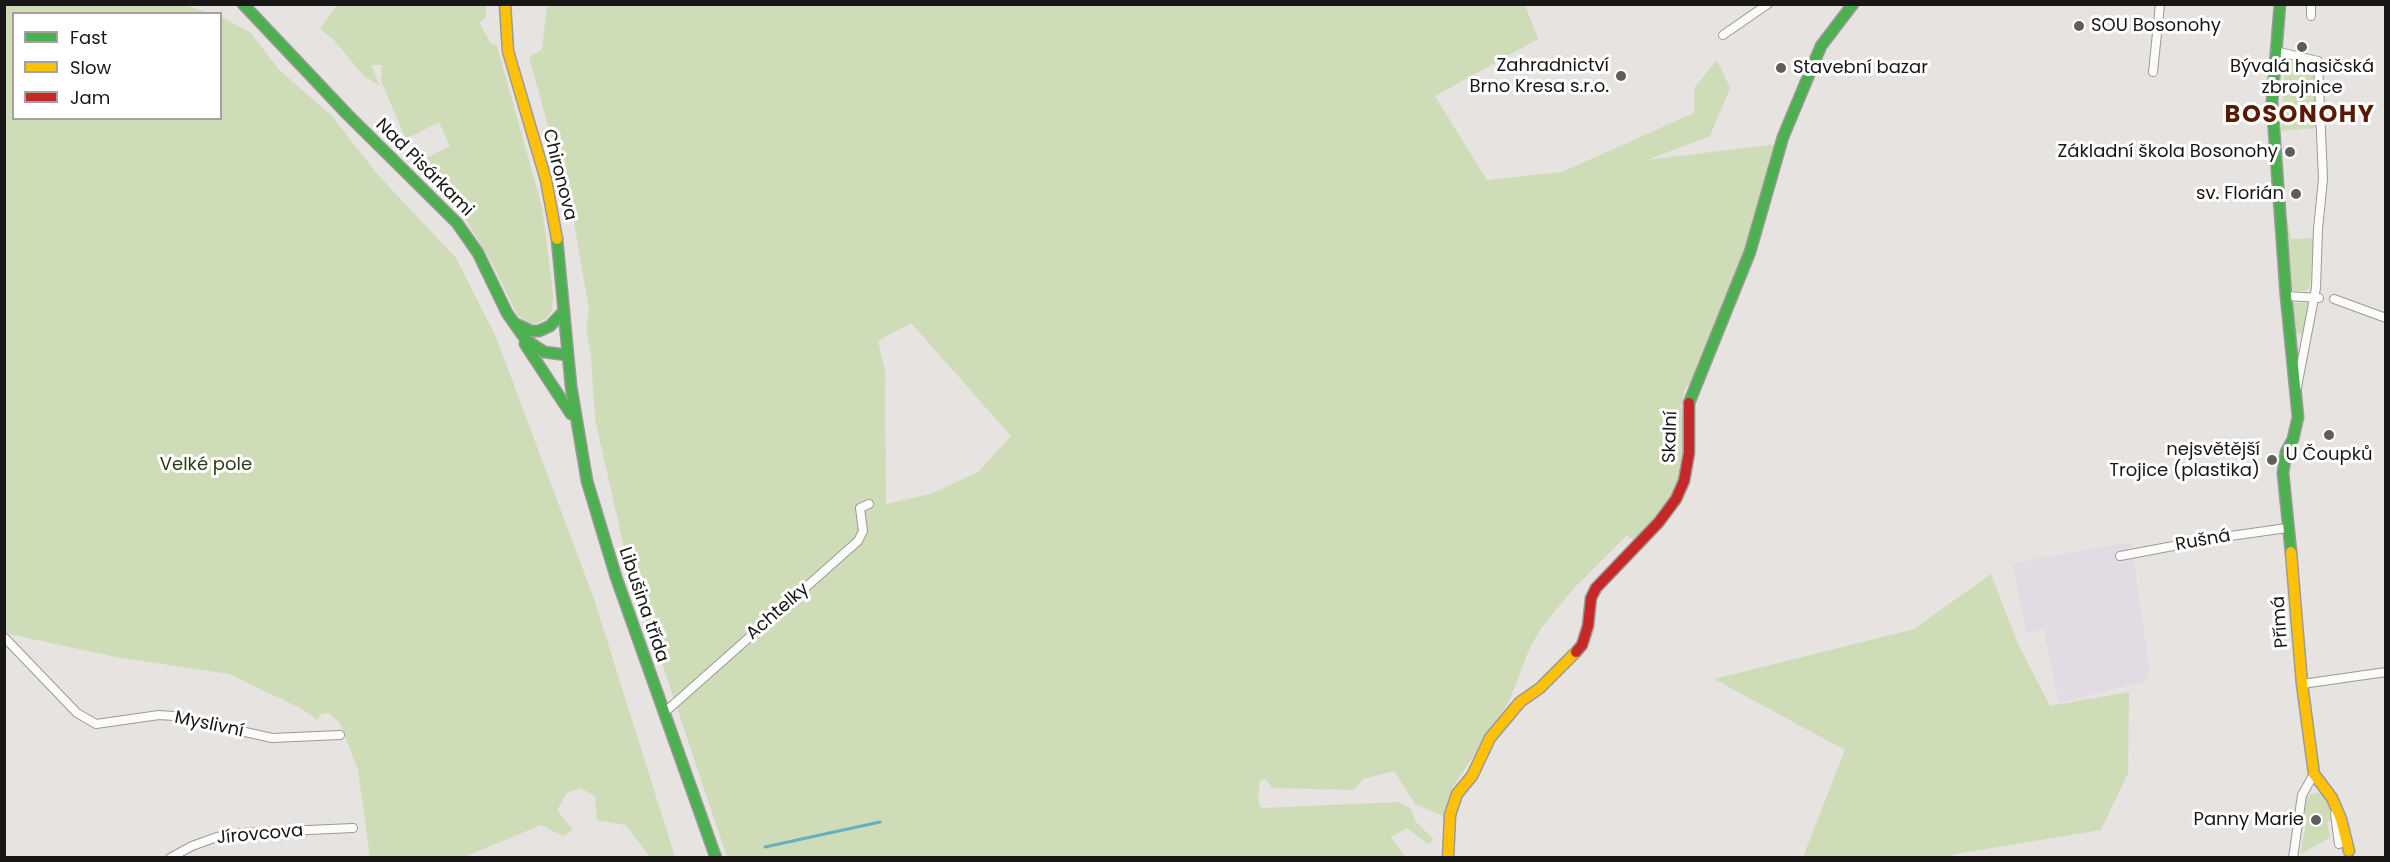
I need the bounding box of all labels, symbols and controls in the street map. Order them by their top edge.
legend [12,12,222,120]
place label: SOU Bosonohy [2091,15,2221,37]
marker: SOU Bosonohy [2072,19,2086,33]
text: Fast [70,25,107,50]
marker: Bývalá hasičská zbrojnice [2295,40,2309,54]
text: Slow [70,55,111,80]
place label: Zahradnictví Brno Kresa s.r.o. [1469,55,1609,98]
place label: Bývalá hasičská zbrojnice [2230,56,2374,98]
place label: Stavební bazar [1793,57,1928,79]
marker: Stavební bazar [1774,61,1788,75]
marker: Zahradnictví Brno Kresa s.r.o. [1614,69,1628,83]
text: Jam [70,85,110,110]
district label: BOSONOHY [2225,102,2375,130]
street label: Nad Pisárkami [371,115,477,221]
street label: Chironova [537,127,581,223]
place label: Základní škola Bosonohy [2058,141,2278,163]
marker: Základní škola Bosonohy [2283,145,2297,159]
place label: sv. Florián [2196,183,2284,205]
marker: sv. Florián [2289,187,2303,201]
street label: Skalní [1659,410,1683,464]
marker: U Čoupků [2322,428,2336,442]
place label: nejsvětější Trojice (plastika) [2109,439,2260,482]
place label: U Čoupků [2286,444,2372,466]
marker: nejsvětější Trojice (plastika) [2265,453,2279,467]
park label: Velké pole [160,454,252,476]
street label: Rušná [2174,526,2232,556]
street label: Libušina třída [613,545,673,665]
street label: Achtelky [742,579,814,645]
street label: Přímá [2268,595,2294,649]
street label: Myslivní [173,707,245,743]
place label: Panny Marie [2193,809,2304,831]
marker: Panny Marie [2309,813,2323,827]
street label: Jírovcova [216,820,304,850]

